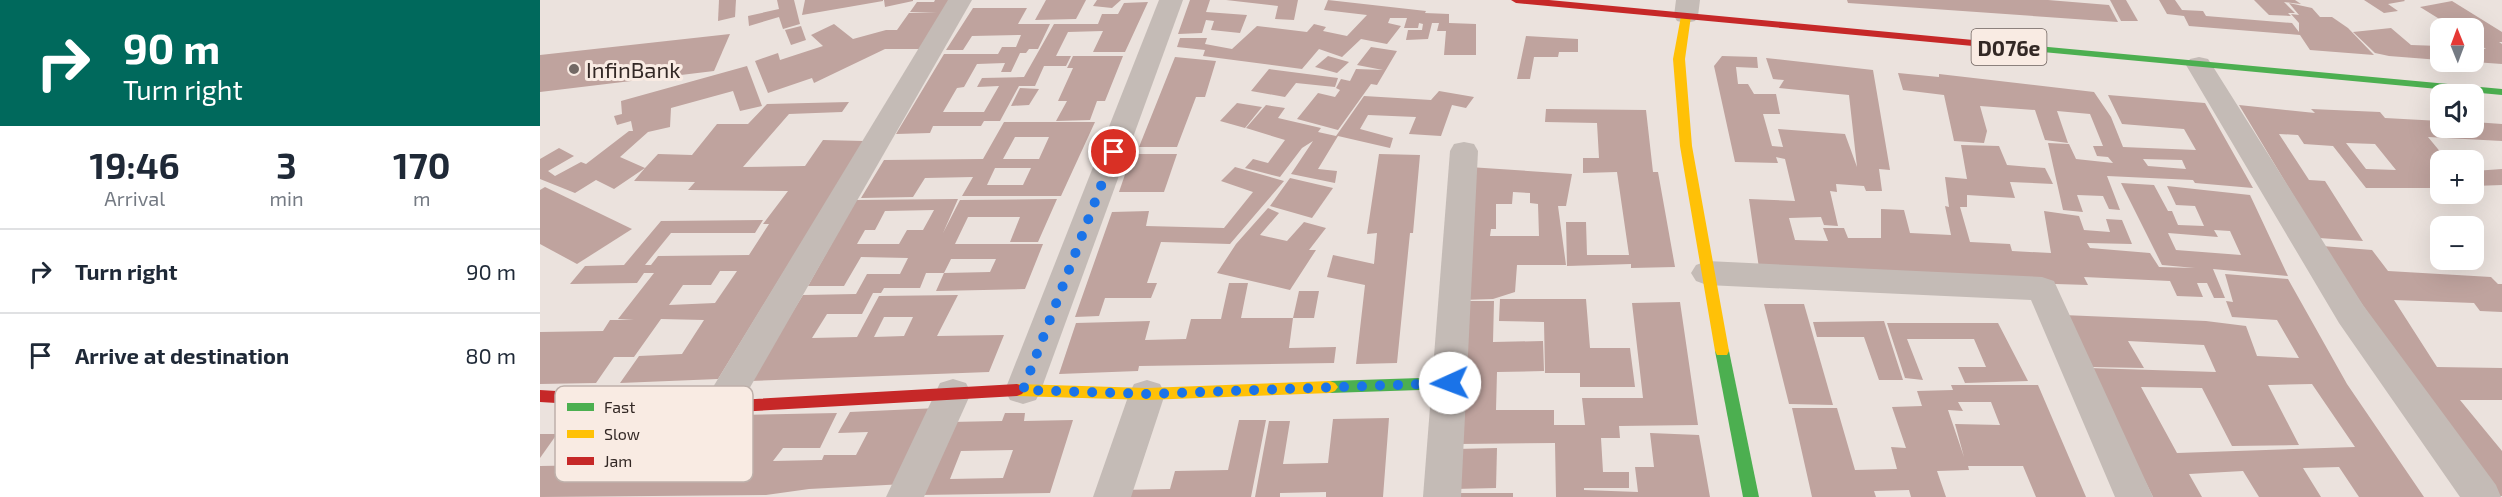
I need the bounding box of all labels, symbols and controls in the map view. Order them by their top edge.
north arrow [2430,18,2484,72]
map controls [2430,18,2484,270]
text: 90 m [123,22,220,72]
icon: right [24,24,102,102]
road number: D076e [1972,29,2046,65]
place label: InfinBank [586,56,680,82]
marker: InfinBank [567,62,581,76]
text: Turn right [123,73,243,105]
button: sound [2430,84,2484,138]
pin [1088,126,1139,177]
icon: arrive [1097,135,1130,168]
text: 19:46 [90,143,180,186]
text: 3 [276,143,297,186]
text: 170 [393,143,450,186]
button: + [2430,150,2484,204]
text: Arrival [104,186,165,210]
text: min [269,186,304,210]
text: m [413,186,431,210]
button: − [2430,216,2484,270]
icon: right [24,255,57,288]
text: Turn right [75,258,177,284]
text: 90 m [466,258,516,284]
icon: arrive [24,339,57,372]
text: Arrive at destination [75,342,289,368]
text: 80 m [465,342,516,368]
position arrow [1418,351,1482,415]
legend [555,386,753,482]
text: Fast [604,397,635,416]
text: Slow [604,424,640,443]
text: Jam [604,451,632,470]

